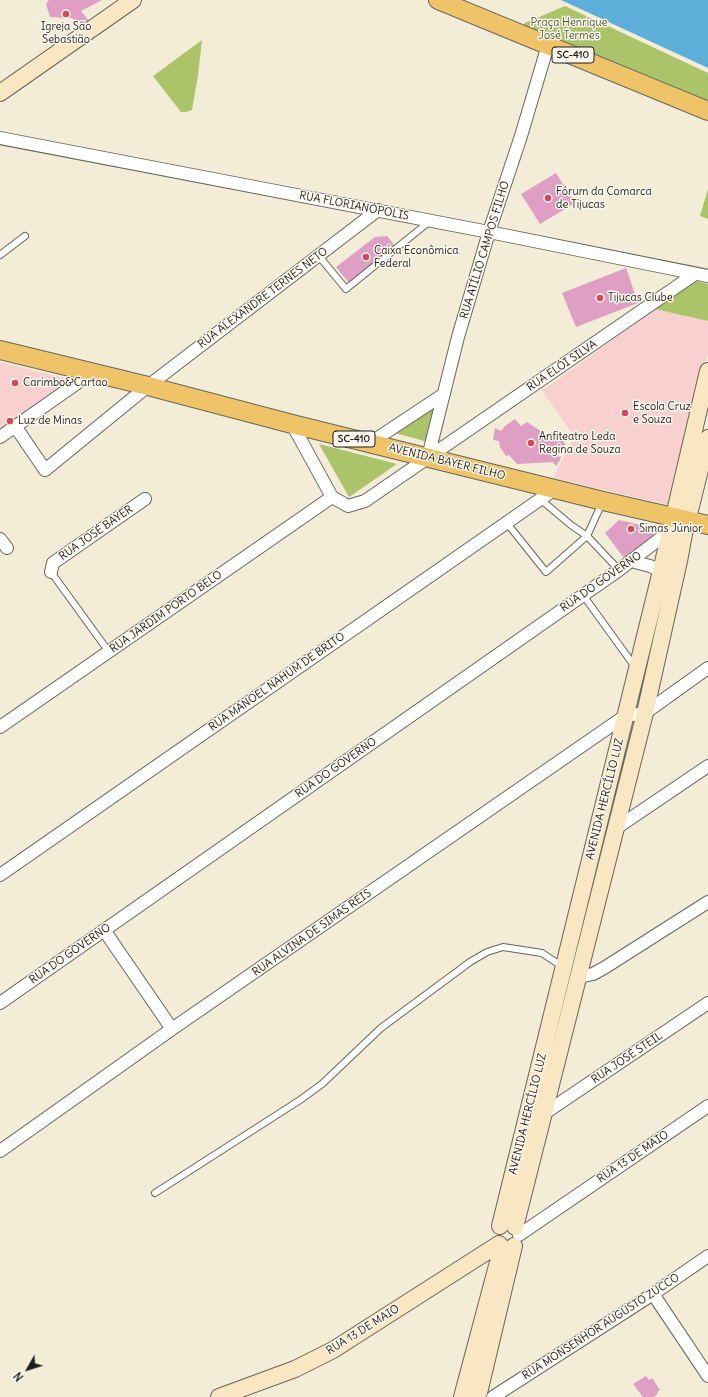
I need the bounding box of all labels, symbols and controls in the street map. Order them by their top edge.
marker: Igreja São Sebastião [61,9,71,19]
park label: Praça Henrique José Termes [530,16,608,42]
place label: Igreja São Sebastião [41,20,91,46]
road number: SC-410 [552,47,594,63]
street label: RUA ATÍLIO CAMPOS FILHO [458,179,512,321]
place label: Fórum da Comarca de Tijucas [556,185,652,211]
street label: RUA FLORIANÓPOLIS [298,189,410,223]
marker: Fórum da Comarca de Tijucas [543,193,553,203]
place label: Caixa Econômica Federal [374,244,458,270]
street label: RUA ALEXANDRE TERNES NETO [196,245,330,351]
marker: Caixa Econômica Federal [361,252,371,262]
place label: Tijucas Clube [608,291,673,305]
marker: Tijucas Clube [595,293,605,303]
street label: RUA ELÓI SILVA [524,338,600,394]
place label: Carimbo&Cartao [23,376,108,390]
marker: Carimbo&Cartao [10,378,20,388]
place label: Escola Cruz e Souza [633,400,691,426]
marker: Escola Cruz e Souza [620,408,630,418]
place label: Luz de Minas [18,414,82,428]
marker: Luz de Minas [5,416,15,426]
place label: Anfiteatro Leda Regina de Souza [539,430,621,456]
road number: SC-410 [333,431,375,447]
marker: Anfiteatro Leda Regina de Souza [526,438,536,448]
street label: AVENIDA BAYER FILHO [388,441,506,483]
street label: RUA JOSÉ BAYER [57,503,135,563]
place label: Simas Júnior [639,522,703,536]
marker: Simas Júnior [626,524,636,534]
street label: RUA DO GOVERNO [558,549,644,615]
street label: RUA JARDIM PORTO BELO [107,568,225,656]
street label: RUA MANOEL NAHUM DE BRITO [207,630,347,734]
street label: RUA DO GOVERNO [293,735,379,801]
street label: AVENIDA HERCÍLIO LUZ [584,737,626,861]
street label: RUA ALVINA DE SIMAS REIS [250,887,374,979]
street label: RUA DO GOVERNO [27,921,113,987]
street label: RUA JOSÉ STEIL [589,1029,665,1087]
street label: AVENIDA HERCÍLIO LUZ [507,1052,549,1176]
street label: RUA 13 DE MAIO [595,1128,671,1186]
street label: RUA MONSENHOR AUGUSTO ZUCCO [520,1271,682,1383]
street label: RUA 13 DE MAIO [324,1302,402,1358]
north arrow [8,1349,48,1389]
text: N [11,1369,27,1384]

